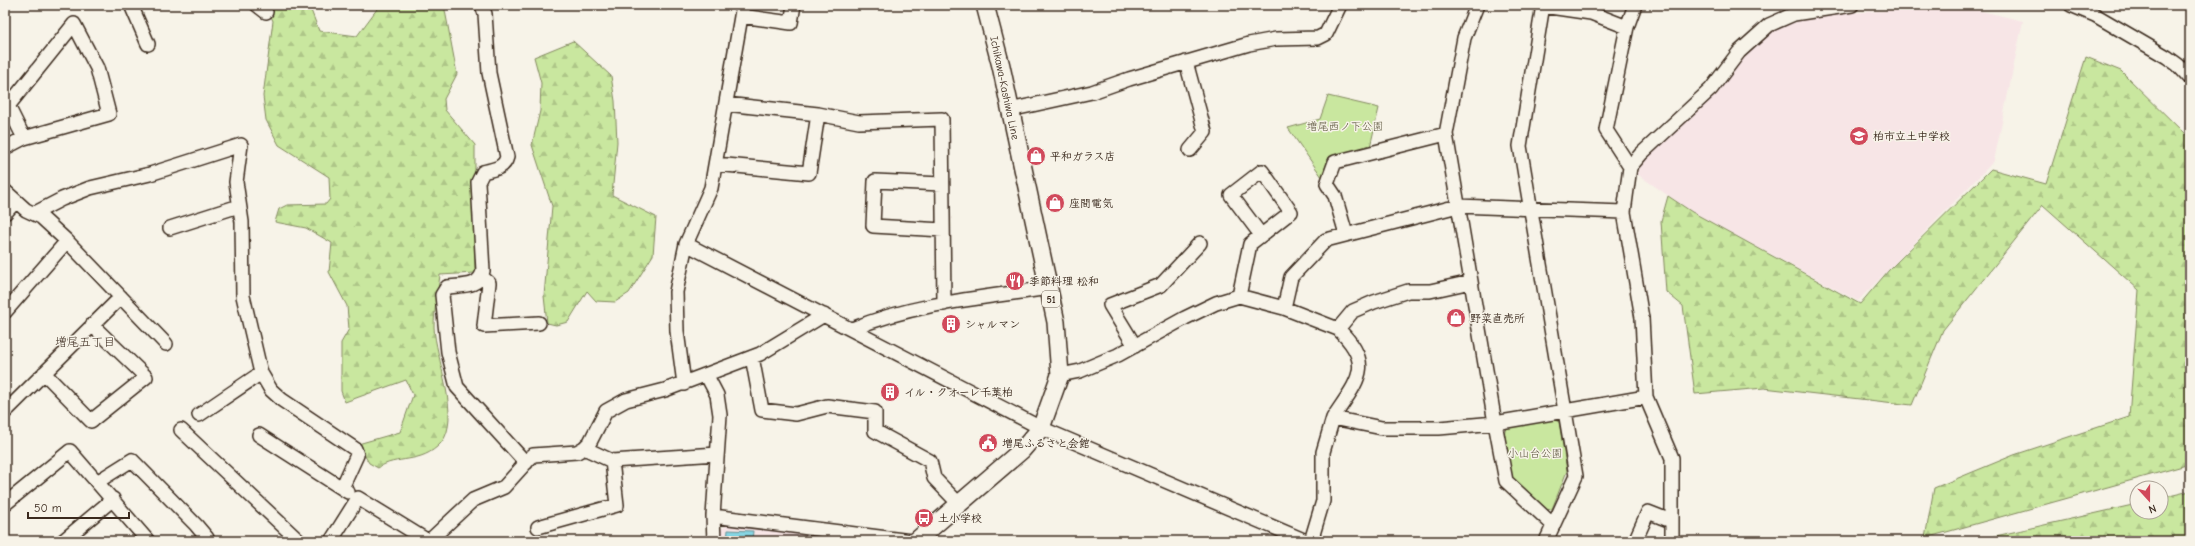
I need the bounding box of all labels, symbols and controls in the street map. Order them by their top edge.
street label: Ichikawa-Kashiwa Line [987,35,1022,141]
park label: 増尾西ノ下公園 [1307,120,1384,133]
school or university icon: 柏市立土中学校 [1848,125,1870,147]
place label: 柏市立土中学校 [1873,130,1950,143]
shop icon: 平和ガラス店 [1025,145,1047,167]
place label: 平和ガラス店 [1050,150,1116,163]
shop icon: 座間電気 [1044,192,1066,214]
place label: 座間電気 [1069,197,1113,210]
restaurant icon: 季節料理 松和 [1004,270,1026,292]
place label: 季節料理 松和 [1029,275,1099,288]
road number: 51 [1042,291,1060,307]
shop icon: 野菜直売所 [1445,307,1467,329]
place label: 野菜直売所 [1470,312,1525,325]
building icon: シャルマン [940,313,962,335]
place label: シャルマン [965,318,1020,331]
district label: 増尾五丁目 [55,335,115,349]
building icon: イル・クオーレ千葉柏 [879,381,901,403]
place label: イル・クオーレ千葉柏 [904,386,1013,399]
public building icon: 増尾ふるさと会館 [977,432,999,454]
place label: 増尾ふるさと会館 [1002,437,1090,450]
park label: 小山台公園 [1508,447,1563,460]
north arrow [2129,480,2169,520]
scale bar [28,494,129,520]
text: 50 m [34,501,62,515]
text: N [2147,502,2158,516]
bus stop icon: 土小学校 [913,507,935,529]
place label: 土小学校 [938,512,982,525]

